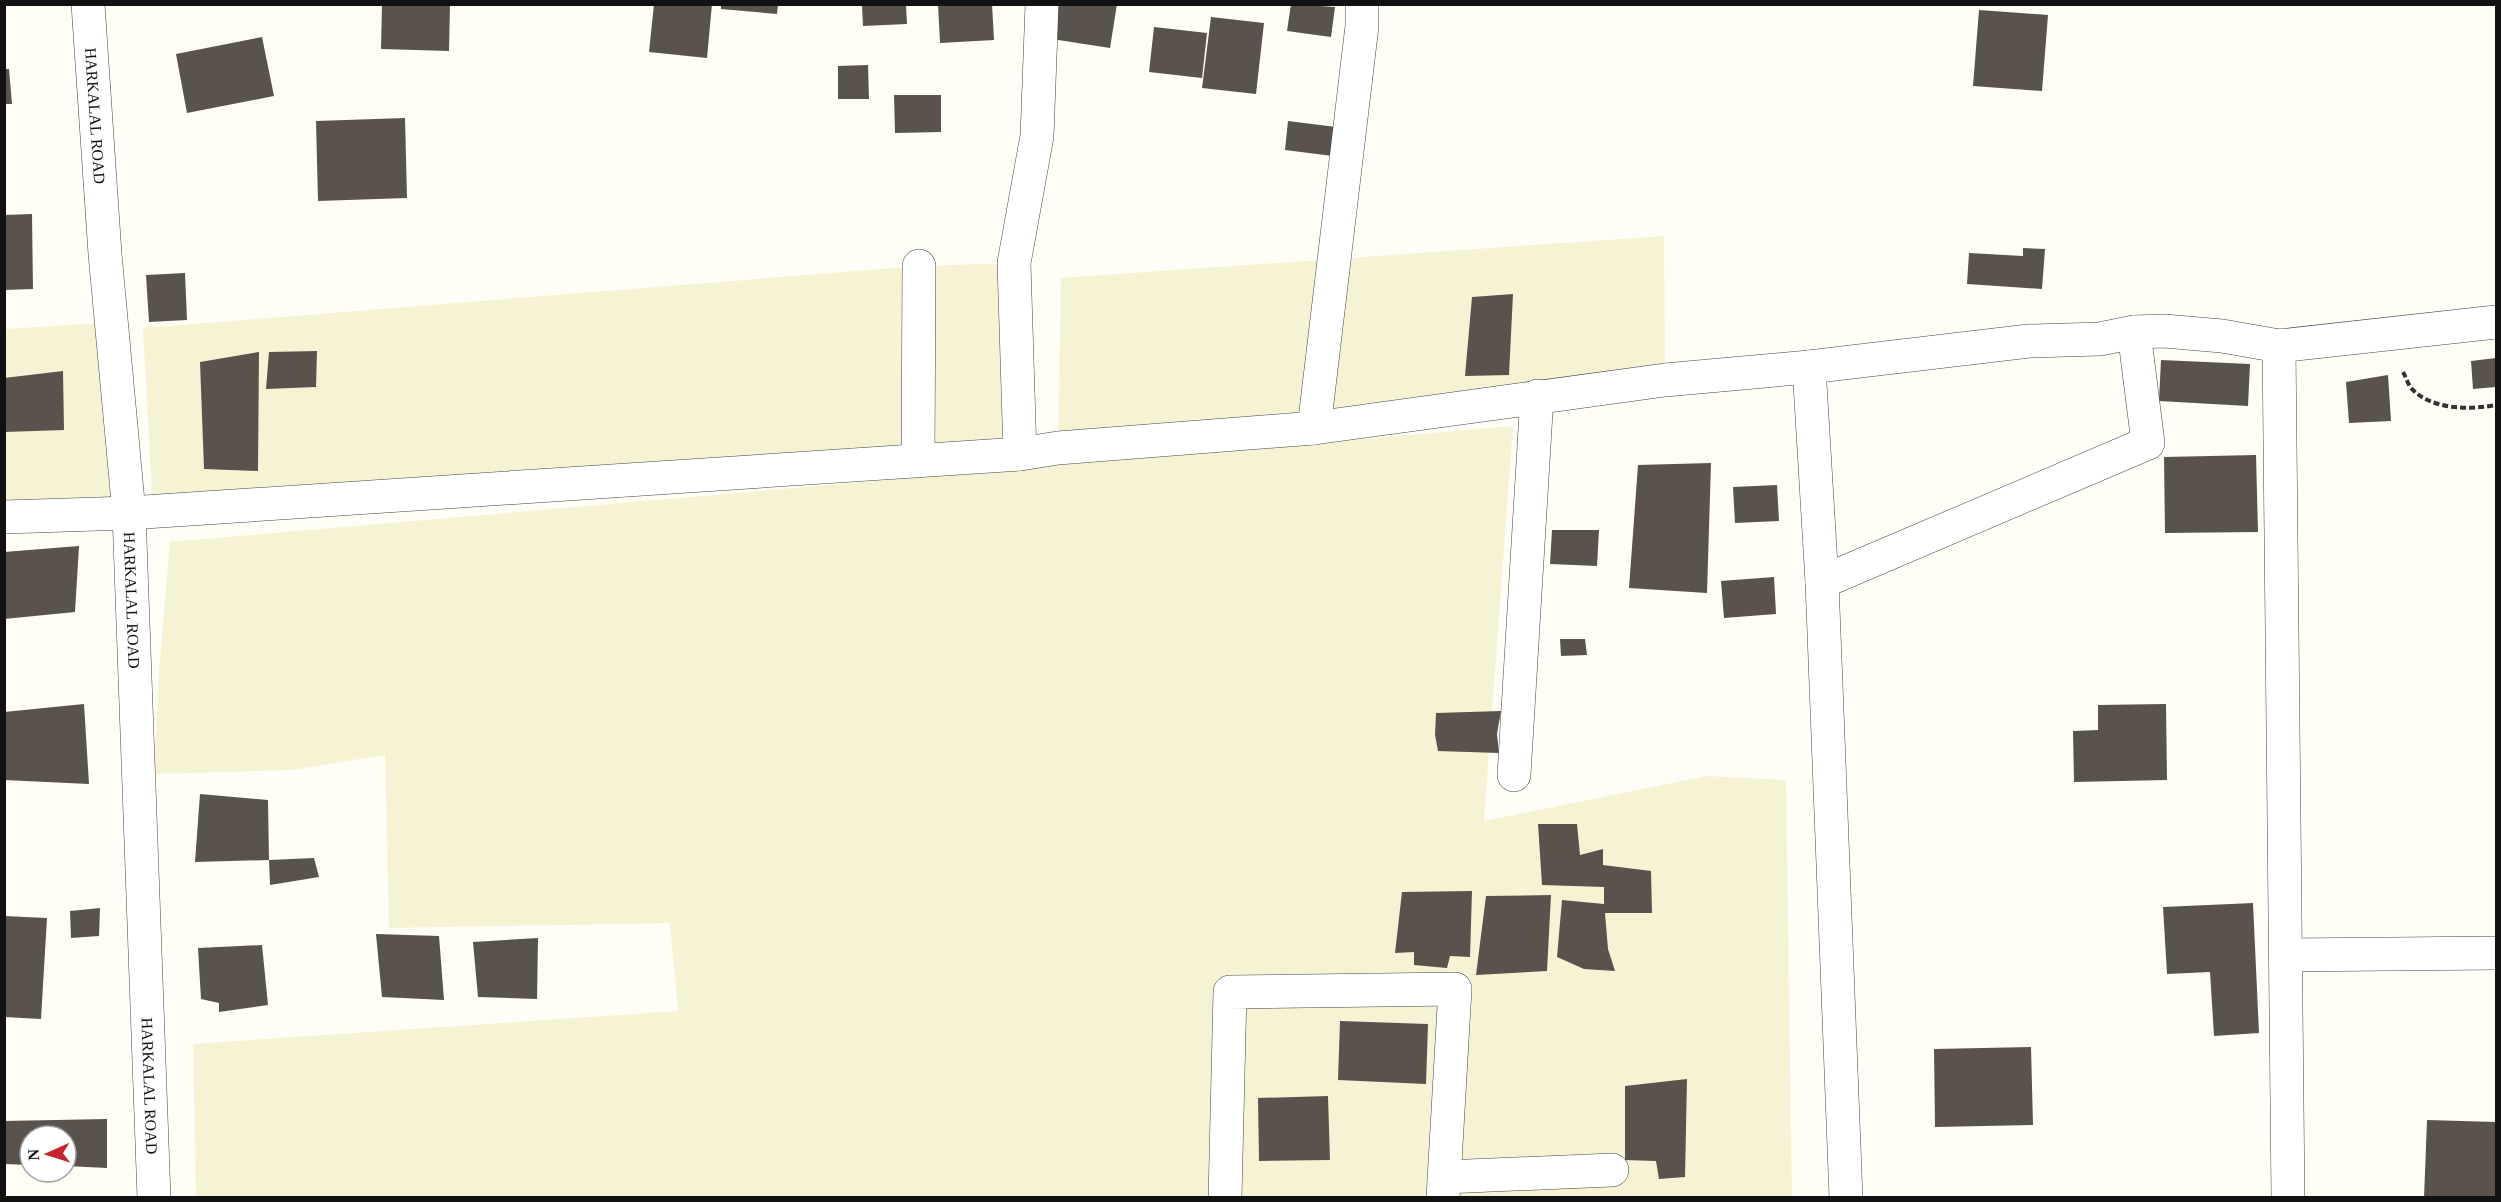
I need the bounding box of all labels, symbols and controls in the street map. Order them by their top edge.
street label: HARKALAL ROAD [82,47,109,185]
street label: HARKALAL ROAD [121,532,143,669]
street label: HARKALAL ROAD [139,1017,161,1155]
north arrow [18,1124,78,1184]
text: N [25,1148,42,1161]

